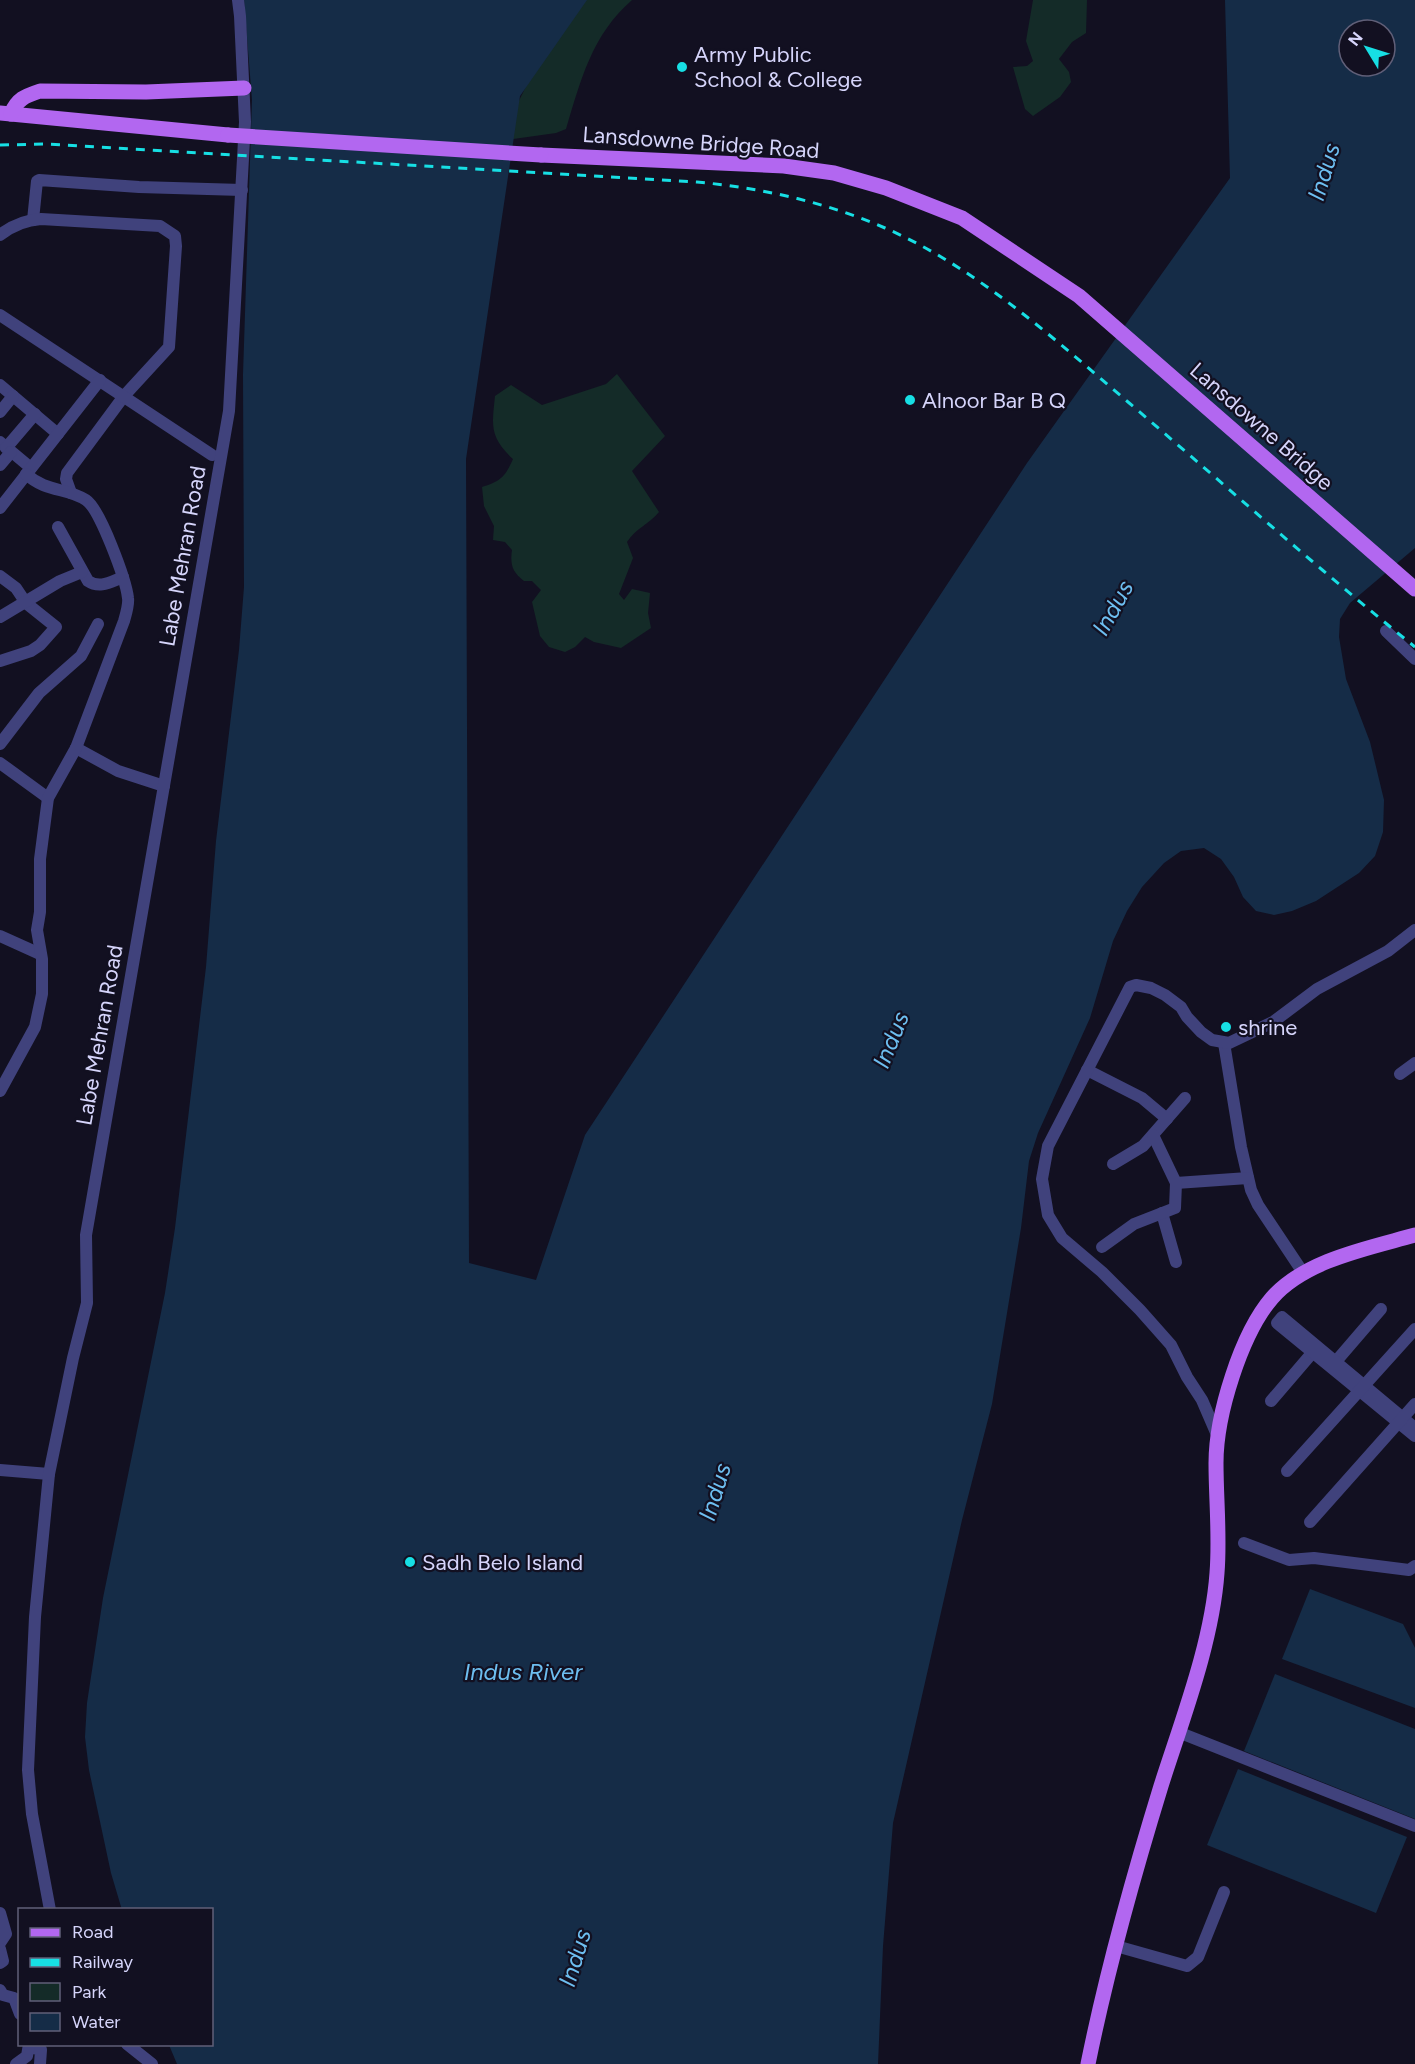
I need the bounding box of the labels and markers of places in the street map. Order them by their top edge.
place label: Army Public School & College [694,41,862,93]
marker: Army Public School & College [675,60,689,74]
place label: Alnoor Bar B Q [922,387,1066,414]
marker: Alnoor Bar B Q [903,393,917,407]
place label: shrine [1238,1014,1297,1041]
marker: shrine [1219,1020,1233,1034]
place label: Sadh Belo Island [422,1549,583,1576]
marker: Sadh Belo Island [403,1555,417,1569]

